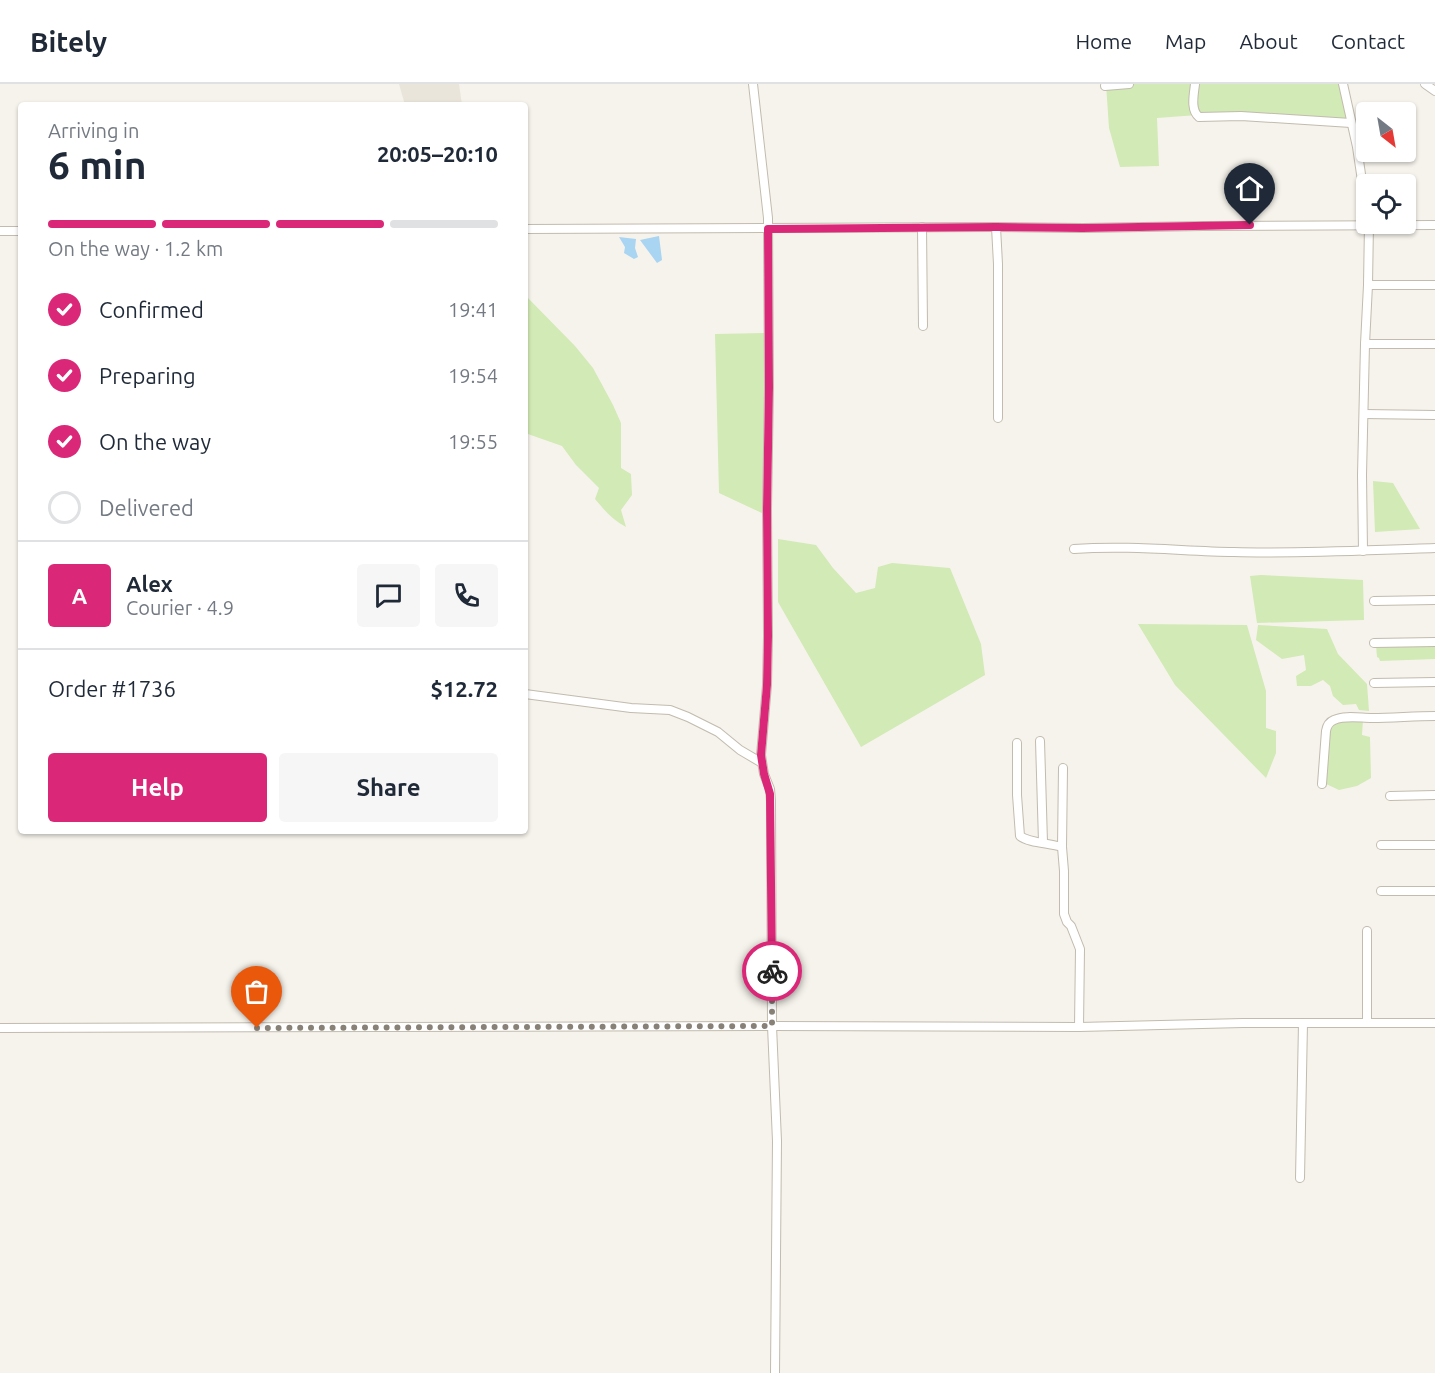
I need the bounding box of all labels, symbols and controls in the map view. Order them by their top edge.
text: Bitely [30,26,107,57]
text: Home [1075,29,1132,53]
text: Map [1165,29,1206,53]
text: About [1239,29,1298,53]
text: Contact [1331,29,1405,53]
north arrow [1356,102,1416,162]
map controls [1356,102,1416,234]
text: Arriving in [48,119,139,142]
text: 20:05–20:10 [377,141,498,166]
text: 6 min [48,143,147,186]
pin [1224,163,1275,225]
icon: home [1233,172,1266,205]
button: locate [1356,174,1416,234]
text: On the way · 1.2 km [48,237,223,260]
icon: check [48,293,81,326]
text: Confirmed [99,297,204,322]
text: 19:41 [448,298,498,321]
icon: check [48,359,81,392]
text: Preparing [99,363,196,388]
text: 19:54 [448,364,498,387]
icon: check [48,425,81,458]
text: On the way [99,429,211,454]
text: 19:55 [448,430,498,453]
text: Delivered [99,495,194,520]
button: chat [357,564,420,627]
button: phone [435,564,498,627]
text: Alex [126,571,173,596]
text: A [72,583,87,608]
text: Courier · 4.9 [126,596,234,619]
text: Order #1736 [48,676,176,701]
text: $12.72 [431,676,498,701]
button: Help [48,753,267,822]
button: Share [279,753,498,822]
courier [742,941,802,1001]
icon: bike [756,955,789,988]
pin [231,966,282,1028]
icon: bag [240,975,273,1008]

